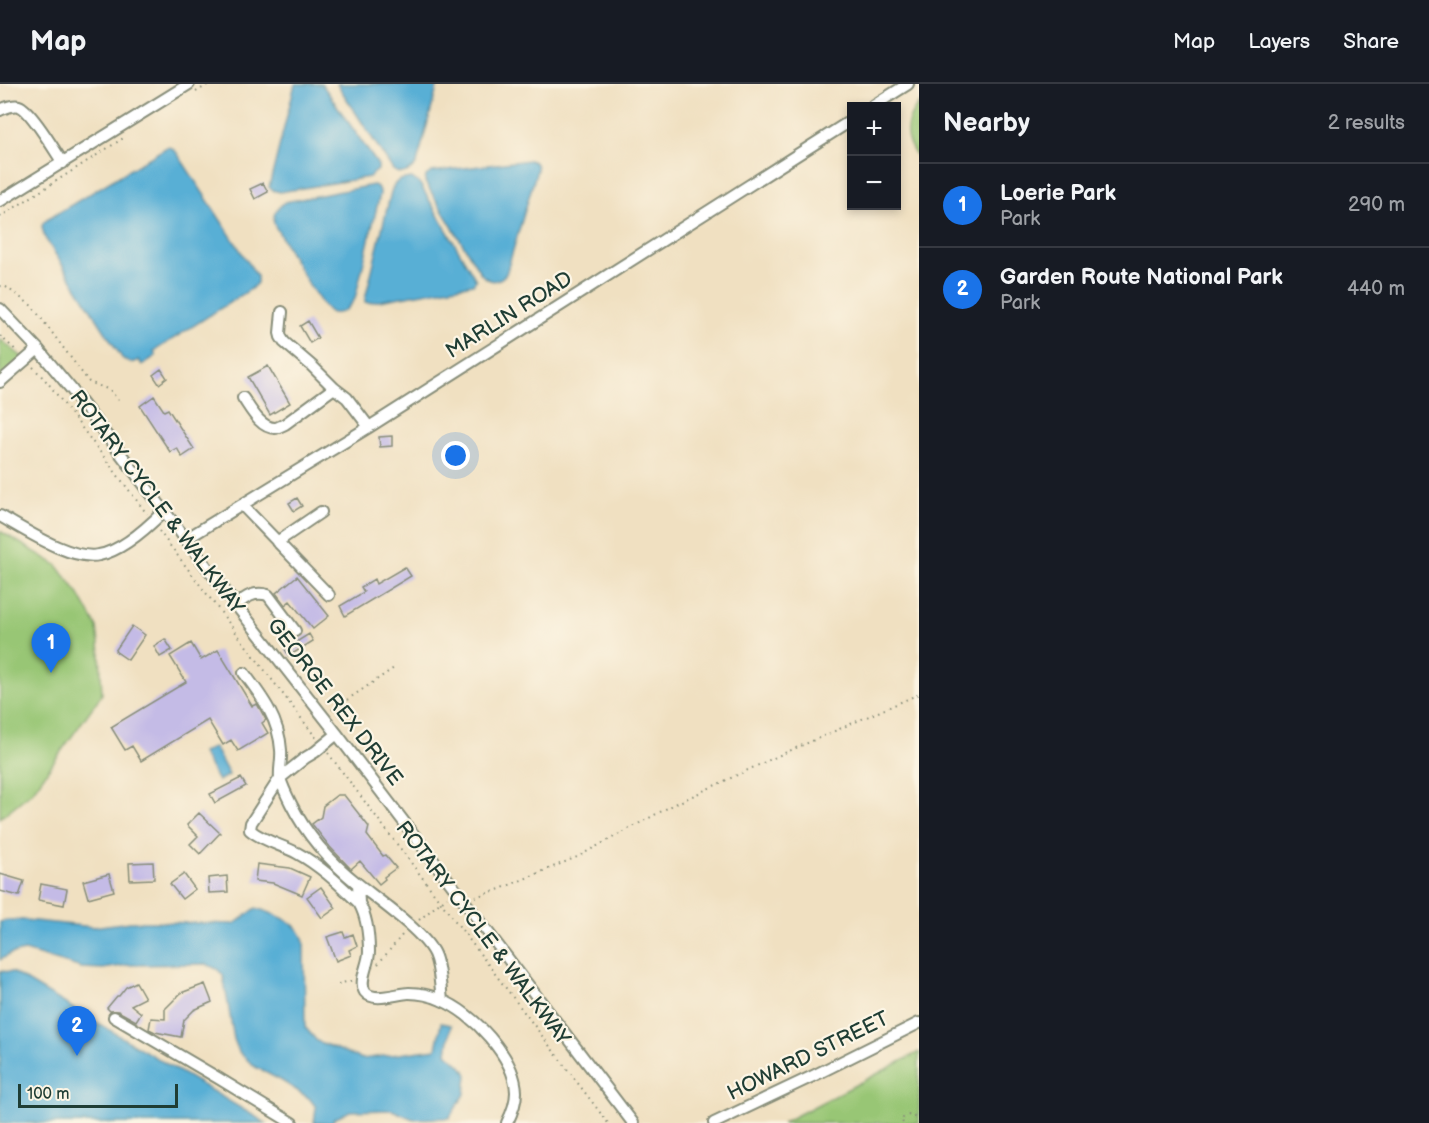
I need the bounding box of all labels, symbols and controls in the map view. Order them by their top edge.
text: Map [30,25,86,58]
text: Map [1173,29,1215,54]
text: Layers [1248,29,1310,54]
text: Share [1343,29,1399,54]
map controls [847,102,901,210]
button: + [847,102,901,156]
text: Nearby [943,108,1030,139]
text: 2 results [1328,111,1405,135]
button: − [847,156,901,210]
text: Loerie Park [1000,180,1116,207]
text: 1 [958,193,967,217]
text: 290 m [1348,193,1405,217]
text: Park [1000,207,1040,231]
text: Garden Route National Park [1000,264,1283,291]
street label: MARLIN ROAD [441,266,577,364]
text: 2 [957,277,968,301]
text: 440 m [1347,277,1405,301]
text: Park [1000,291,1040,315]
street label: ROTARY CYCLE & WALKWAY [65,385,250,620]
your location [441,441,470,470]
street label: GEORGE REX DRIVE [262,613,408,791]
pin: 1 [32,624,70,673]
street label: ROTARY CYCLE & WALKWAY [391,816,576,1051]
pin: 2 [58,1006,97,1056]
street label: HOWARD STREET [723,1006,893,1106]
scale bar [18,1081,178,1108]
text: 100 m [27,1085,70,1104]

